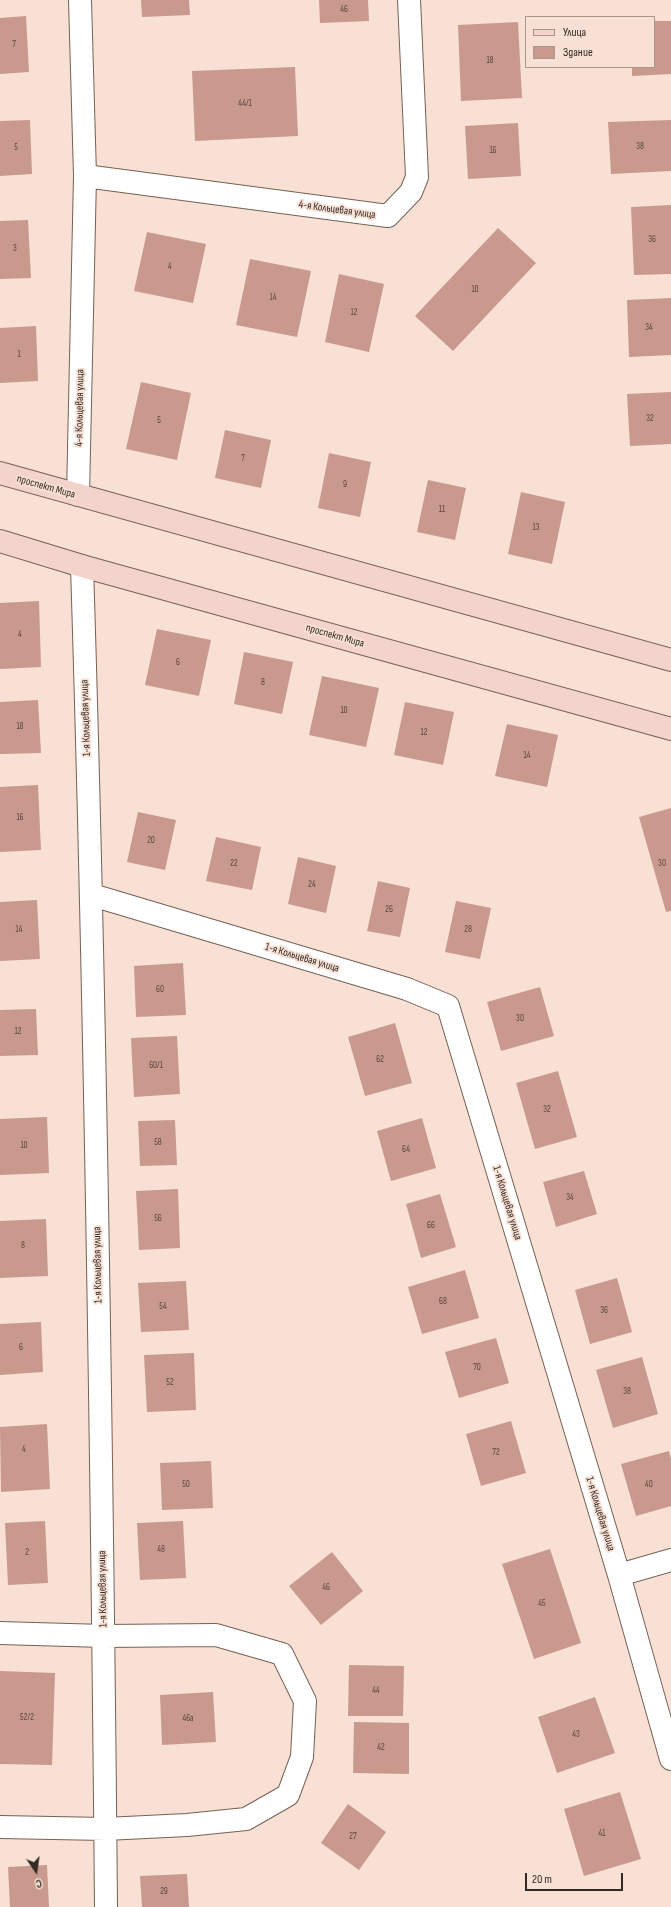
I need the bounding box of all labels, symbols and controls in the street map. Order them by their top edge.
house number: 46 [340,5,348,15]
legend [525,16,655,68]
text: Улица [563,25,586,40]
house number: 7 [12,40,16,50]
text: Здание [563,45,593,60]
house number: 18 [486,56,494,66]
house number: 44/1 [238,99,252,109]
house number: 38 [636,142,644,152]
house number: 5 [14,143,18,153]
house number: 16 [489,146,497,156]
street label: 4-я Кольцевая улица [298,198,376,222]
house number: 36 [648,235,656,245]
house number: 3 [13,244,17,254]
house number: 4 [168,262,172,272]
house number: 10 [471,285,479,295]
house number: 14 [270,293,276,303]
house number: 12 [351,308,357,318]
house number: 34 [645,323,653,333]
house number: 1 [17,350,21,360]
street label: 4-я Кольцевая улица [73,369,87,447]
house number: 32 [646,414,654,424]
house number: 5 [157,416,161,426]
house number: 7 [241,454,245,464]
street label: проспект Мира [15,472,77,502]
house number: 9 [343,480,347,490]
house number: 11 [439,505,445,515]
house number: 13 [533,523,539,533]
street label: проспект Мира [304,621,366,651]
house number: 4 [18,630,22,640]
house number: 6 [176,658,180,668]
house number: 8 [261,678,265,688]
street label: 1-я Кольцевая улица [78,679,94,757]
house number: 10 [340,706,348,716]
house number: 18 [16,722,24,732]
house number: 12 [421,728,427,738]
house number: 14 [524,751,530,761]
house number: 16 [16,813,24,823]
house number: 20 [147,836,155,846]
house number: 22 [230,859,238,869]
house number: 30 [658,859,666,869]
house number: 24 [308,880,316,890]
house number: 26 [385,905,393,915]
house number: 14 [16,925,22,935]
house number: 28 [464,925,472,935]
street label: 1-я Кольцевая улица [263,940,341,976]
house number: 60 [156,985,164,995]
house number: 30 [516,1014,524,1024]
house number: 12 [15,1027,21,1037]
house number: 62 [376,1055,384,1065]
house number: 60/1 [149,1061,163,1071]
house number: 32 [543,1105,551,1115]
house number: 58 [154,1138,162,1148]
house number: 10 [20,1141,28,1151]
house number: 64 [402,1145,410,1155]
street label: 1-я Кольцевая улица [489,1164,525,1242]
house number: 34 [566,1193,574,1203]
house number: 56 [154,1214,162,1224]
house number: 66 [427,1221,435,1231]
street label: 1-я Кольцевая улица [91,1227,105,1303]
house number: 8 [21,1241,25,1251]
house number: 68 [439,1297,447,1307]
house number: 54 [159,1302,167,1312]
house number: 36 [600,1306,608,1316]
house number: 6 [19,1343,23,1353]
house number: 70 [473,1363,481,1373]
house number: 52 [166,1378,174,1388]
house number: 38 [623,1387,631,1397]
house number: 4 [22,1445,26,1455]
house number: 72 [492,1448,500,1458]
street label: 1-я Кольцевая улица [582,1475,618,1553]
house number: 50 [182,1480,190,1490]
house number: 40 [645,1480,653,1490]
house number: 48 [157,1545,165,1555]
house number: 2 [25,1548,29,1558]
street label: 1-я Кольцевая улица [96,1551,110,1627]
house number: 46 [322,1583,330,1593]
house number: 45 [538,1599,546,1609]
house number: 44 [372,1686,380,1696]
house number: 52/2 [20,1713,34,1723]
house number: 46а [182,1714,194,1724]
house number: 43 [572,1730,580,1740]
house number: 42 [377,1743,385,1753]
house number: 41 [599,1829,605,1839]
house number: 27 [349,1832,357,1842]
north arrow [16,1851,56,1891]
scale bar [527,1865,625,1891]
text: 20 m [532,1872,552,1887]
text: С [35,1876,43,1890]
house number: 29 [160,1887,168,1897]

